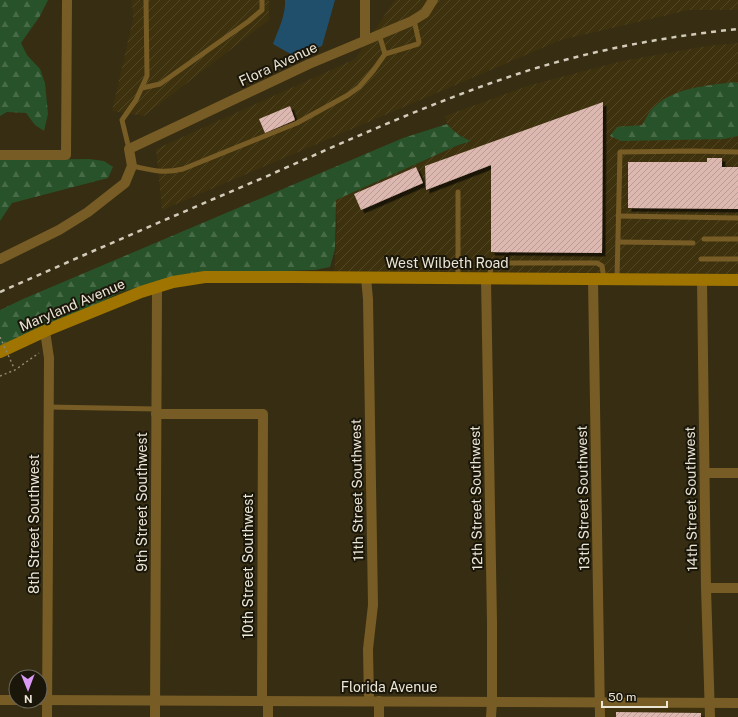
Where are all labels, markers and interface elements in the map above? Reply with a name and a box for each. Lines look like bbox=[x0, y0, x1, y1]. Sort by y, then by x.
street label: Flora Avenue bbox=[236, 39, 320, 89]
street label: West Wilbeth Road bbox=[385, 255, 509, 271]
street label: Maryland Avenue bbox=[17, 276, 127, 334]
street label: 11th Street Southwest bbox=[348, 419, 366, 561]
street label: 12th Street Southwest bbox=[467, 425, 485, 571]
street label: 13th Street Southwest bbox=[574, 425, 592, 571]
street label: 14th Street Southwest bbox=[682, 426, 700, 572]
street label: 9th Street Southwest bbox=[134, 432, 150, 572]
street label: 8th Street Southwest bbox=[26, 454, 42, 594]
street label: 10th Street Southwest bbox=[240, 493, 256, 639]
north arrow bbox=[8, 669, 48, 709]
street label: Florida Avenue bbox=[341, 679, 437, 695]
scale bar bbox=[602, 683, 667, 709]
text: 50 m bbox=[608, 690, 636, 704]
text: N bbox=[24, 693, 33, 705]

